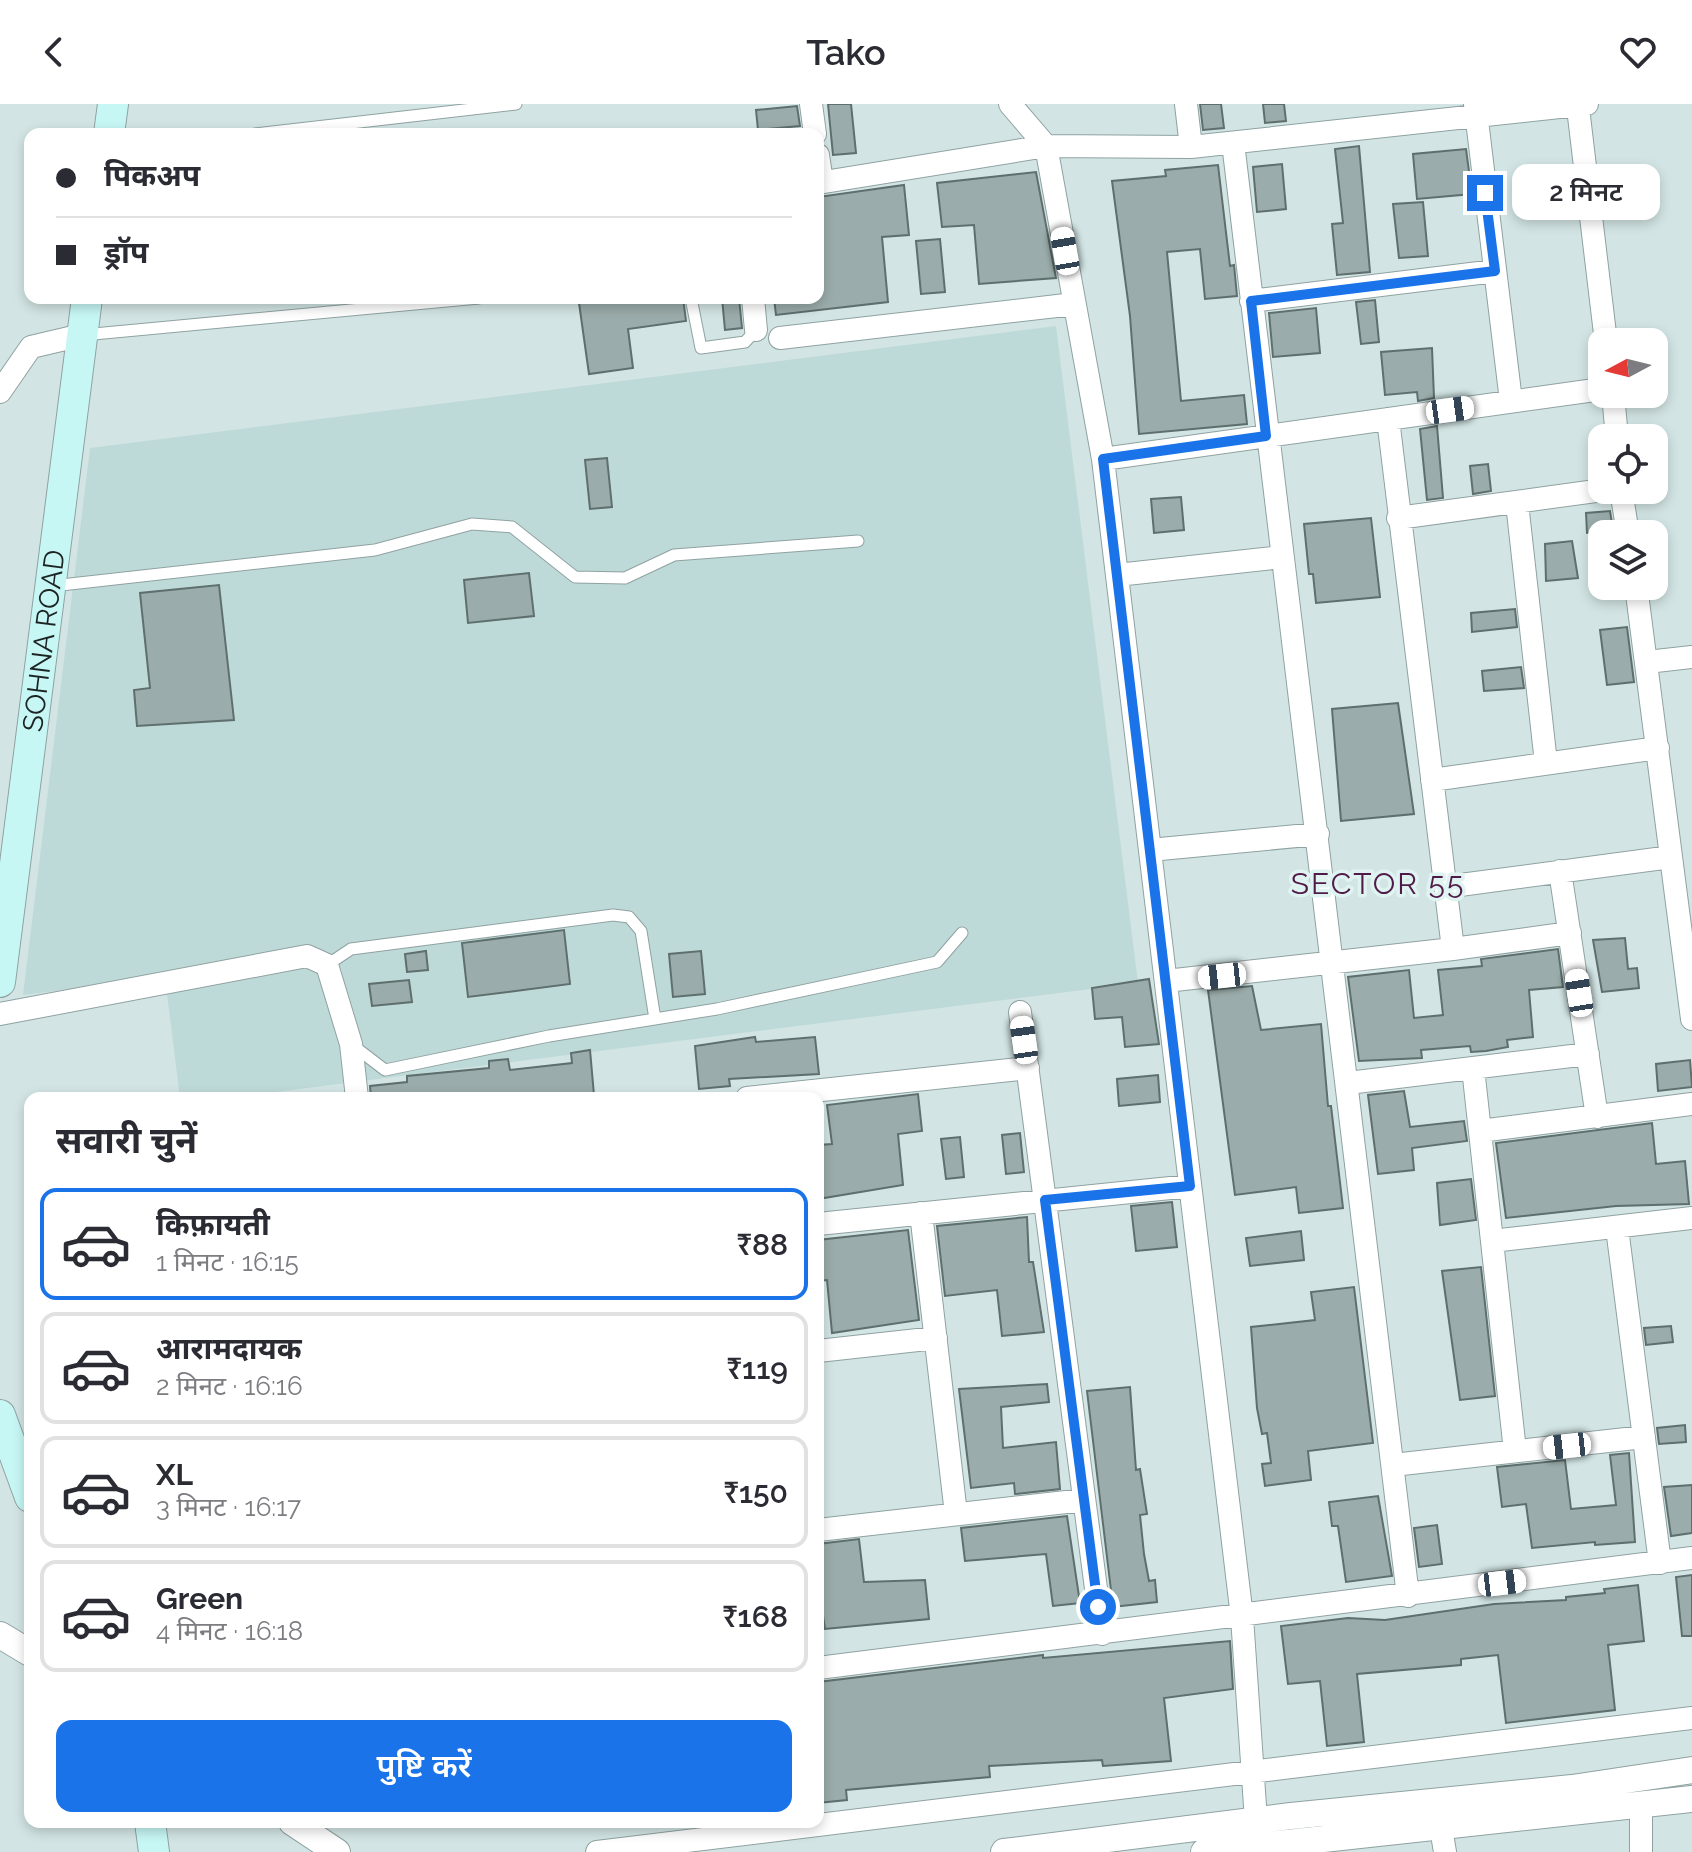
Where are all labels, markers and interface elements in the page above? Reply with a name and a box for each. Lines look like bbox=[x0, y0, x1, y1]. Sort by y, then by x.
icon: back bbox=[32, 30, 76, 74]
icon: heart bbox=[1616, 30, 1660, 74]
text: Tako bbox=[806, 31, 886, 73]
text: पिकअप bbox=[104, 158, 200, 193]
callout: 2 मिनट bbox=[1513, 165, 1661, 221]
route end bbox=[1467, 175, 1503, 211]
text: 2 मिनट bbox=[1549, 177, 1623, 207]
car bbox=[1049, 225, 1081, 277]
text: ड्रॉप bbox=[104, 235, 148, 270]
north arrow bbox=[1588, 328, 1668, 408]
map controls bbox=[1588, 328, 1668, 600]
car bbox=[1425, 395, 1475, 425]
button: locate bbox=[1588, 424, 1668, 504]
button: layers bbox=[1588, 520, 1668, 600]
street label: SOHNA ROAD bbox=[16, 548, 72, 734]
district label: SECTOR 55 bbox=[1291, 866, 1465, 901]
car bbox=[1197, 962, 1247, 990]
car bbox=[1563, 967, 1595, 1019]
car bbox=[1009, 1015, 1039, 1065]
text: सवारी चुनें bbox=[56, 1119, 197, 1161]
text: किफ़ायती bbox=[156, 1207, 270, 1242]
icon: car bbox=[60, 1208, 132, 1280]
text: ₹88 bbox=[736, 1227, 788, 1262]
text: 1 मिनट · 16:15 bbox=[156, 1247, 299, 1277]
text: आरामदायक bbox=[156, 1331, 302, 1366]
icon: car bbox=[60, 1332, 132, 1404]
text: ₹119 bbox=[727, 1351, 788, 1386]
text: 2 मिनट · 16:16 bbox=[156, 1371, 303, 1401]
car bbox=[1542, 1432, 1592, 1460]
icon: car bbox=[60, 1456, 132, 1528]
text: XL bbox=[156, 1457, 193, 1492]
text: ₹150 bbox=[723, 1475, 788, 1510]
text: 3 मिनट · 16:17 bbox=[156, 1492, 301, 1522]
car bbox=[1477, 1568, 1527, 1598]
icon: car bbox=[60, 1580, 132, 1652]
text: Green bbox=[156, 1581, 243, 1616]
route start bbox=[1080, 1589, 1116, 1625]
text: ₹168 bbox=[722, 1599, 788, 1634]
text: 4 मिनट · 16:18 bbox=[156, 1616, 303, 1646]
button: पुष्टि करें bbox=[56, 1720, 792, 1812]

